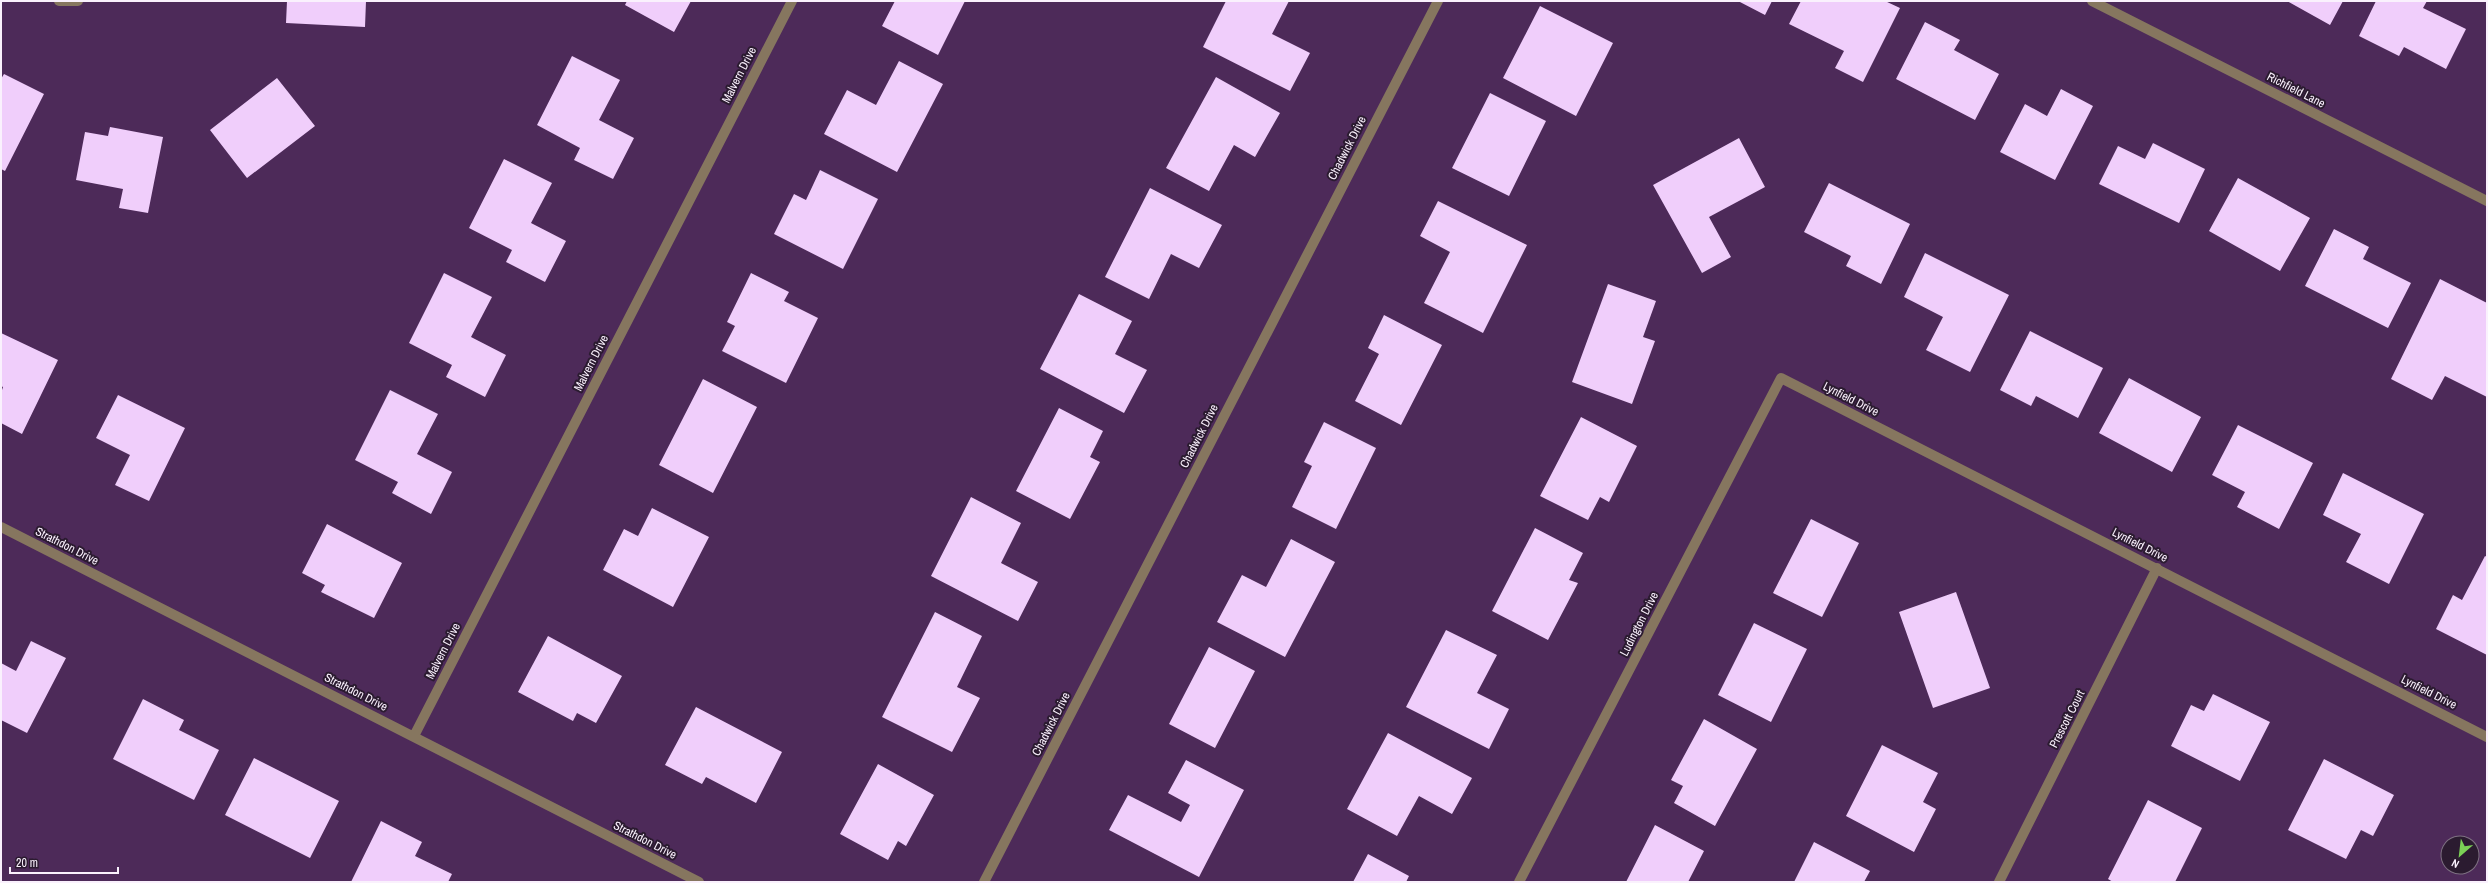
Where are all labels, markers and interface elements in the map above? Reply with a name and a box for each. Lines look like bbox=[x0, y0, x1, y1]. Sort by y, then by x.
street label: Malvern Drive bbox=[718, 44, 760, 106]
street label: Richfield Lane bbox=[2264, 68, 2328, 112]
street label: Chadwick Drive bbox=[1324, 113, 1370, 183]
street label: Malvern Drive bbox=[570, 332, 612, 394]
street label: Lynfield Drive bbox=[1820, 378, 1882, 420]
street label: Chadwick Drive bbox=[1176, 401, 1222, 471]
street label: Strathdon Drive bbox=[33, 523, 101, 569]
street label: Lynfield Drive bbox=[2109, 524, 2171, 566]
street label: Ludington Drive bbox=[1616, 589, 1662, 659]
street label: Malvern Drive bbox=[422, 620, 464, 682]
street label: Strathdon Drive bbox=[322, 669, 390, 715]
street label: Lynfield Drive bbox=[2398, 671, 2460, 713]
street label: Prescott Court bbox=[2046, 687, 2089, 751]
street label: Chadwick Drive bbox=[1028, 689, 1074, 759]
street label: Strathdon Drive bbox=[611, 817, 679, 863]
north arrow bbox=[2440, 835, 2480, 875]
scale bar bbox=[10, 849, 118, 875]
text: 20 m bbox=[16, 855, 38, 871]
text: N bbox=[2449, 856, 2461, 872]

